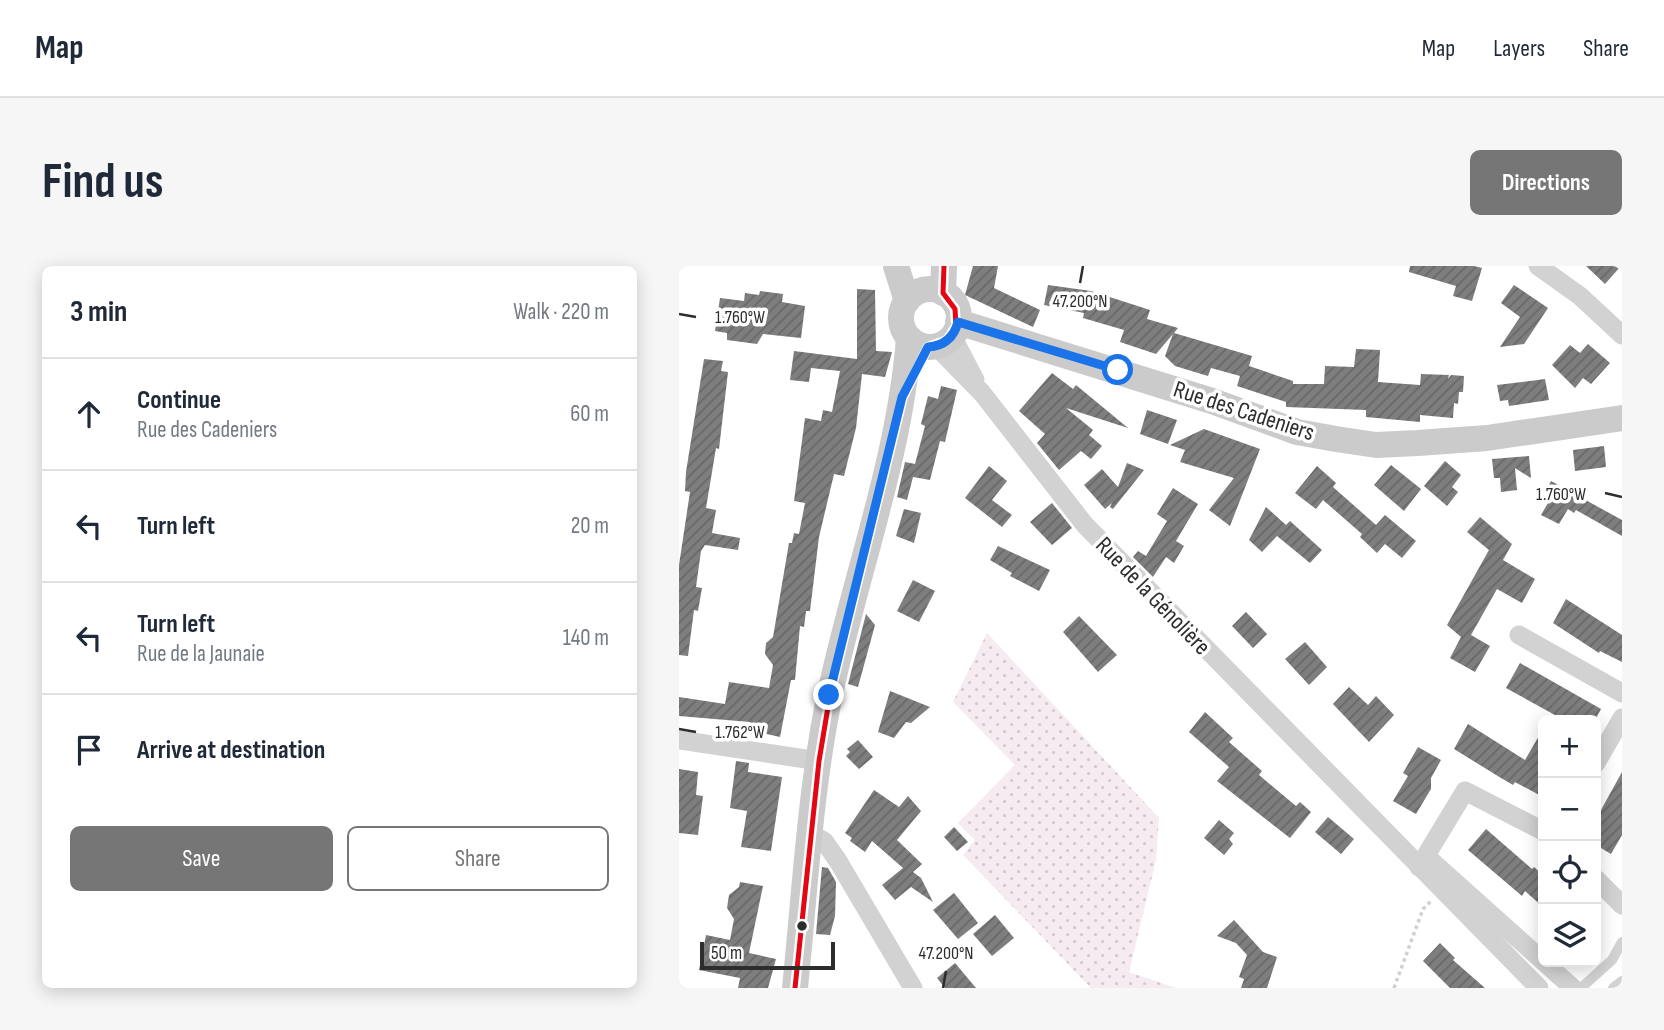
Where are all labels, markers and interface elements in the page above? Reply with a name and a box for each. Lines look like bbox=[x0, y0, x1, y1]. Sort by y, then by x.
text: Map bbox=[35, 28, 84, 68]
text: Map bbox=[1422, 34, 1455, 63]
text: Layers bbox=[1493, 34, 1545, 63]
text: Share bbox=[1583, 34, 1629, 63]
button: Directions bbox=[1470, 150, 1622, 215]
text: Find us bbox=[42, 153, 164, 212]
text: 47.200°N bbox=[1053, 291, 1108, 312]
text: 3 min bbox=[70, 294, 127, 330]
text: Walk · 220 m bbox=[513, 298, 609, 326]
text: 1.760°W bbox=[715, 307, 765, 328]
route start bbox=[1102, 354, 1133, 385]
street label: Rue des Cadeniers bbox=[1170, 375, 1318, 447]
text: Continue bbox=[137, 385, 221, 416]
icon: ahead bbox=[70, 395, 108, 433]
text: 60 m bbox=[570, 400, 609, 428]
text: Rue des Cadeniers bbox=[137, 416, 277, 444]
text: 1.760°W bbox=[1536, 484, 1586, 505]
icon: left bbox=[70, 507, 108, 545]
text: Turn left bbox=[137, 511, 215, 542]
text: 20 m bbox=[571, 512, 609, 540]
street label: Rue de la Génolière bbox=[1090, 531, 1216, 661]
text: Turn left bbox=[137, 609, 215, 640]
icon: left bbox=[70, 619, 108, 657]
text: 140 m bbox=[563, 624, 609, 652]
text: Rue de la Jaunaie bbox=[137, 640, 265, 668]
route end bbox=[813, 679, 844, 710]
map controls bbox=[1538, 715, 1601, 967]
button: + bbox=[1538, 715, 1601, 778]
text: 1.762°W bbox=[715, 722, 765, 743]
icon: arrive bbox=[70, 731, 108, 769]
text: Arrive at destination bbox=[137, 735, 325, 766]
button: − bbox=[1538, 778, 1601, 841]
button: Save bbox=[70, 826, 333, 891]
button: Share bbox=[347, 826, 609, 891]
button: locate bbox=[1538, 841, 1601, 904]
button: layers bbox=[1538, 904, 1601, 967]
unlabelled marker bbox=[795, 919, 809, 933]
scale bar bbox=[700, 939, 835, 971]
text: 50 m bbox=[711, 942, 742, 965]
text: 47.200°N bbox=[919, 943, 974, 964]

